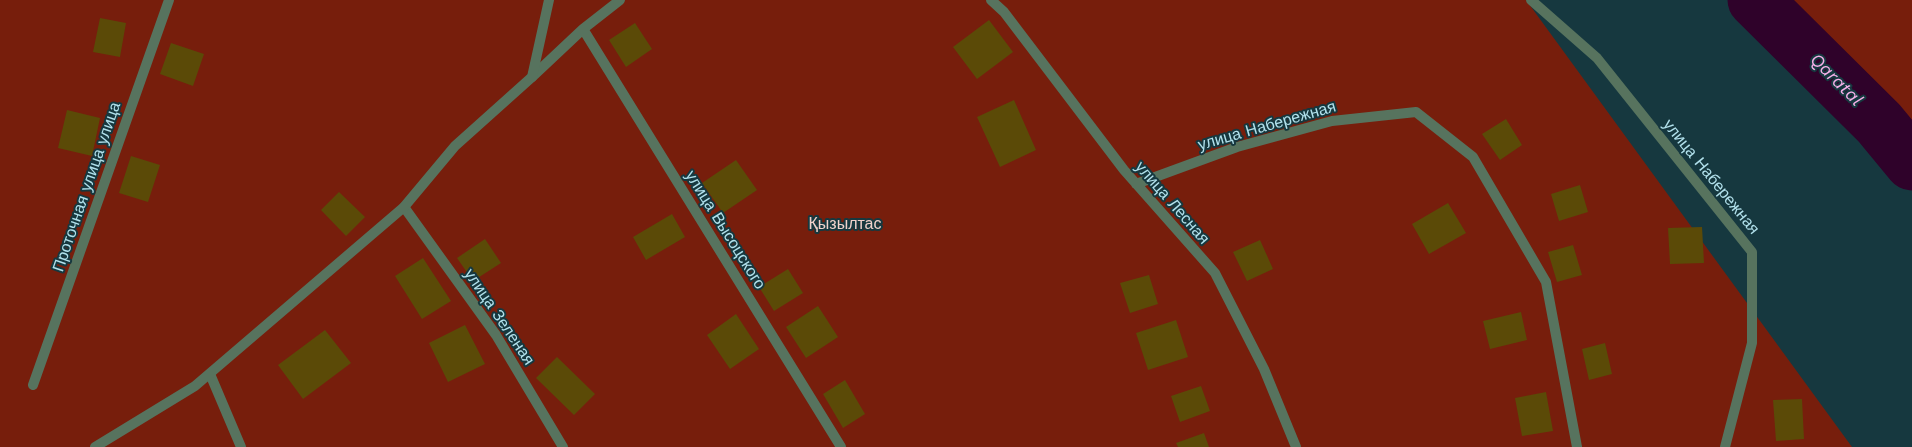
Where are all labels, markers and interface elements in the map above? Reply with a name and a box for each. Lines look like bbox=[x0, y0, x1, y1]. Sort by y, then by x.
water label: Qaratal bbox=[1805, 49, 1867, 111]
street label: улица Набережная bbox=[1196, 97, 1338, 155]
street label: Проточная улица улица bbox=[49, 100, 125, 274]
street label: улица Набережная bbox=[1659, 116, 1763, 238]
street label: улица Лесная bbox=[1131, 158, 1213, 248]
street label: улица Высоцского bbox=[681, 167, 769, 293]
park label: Қызылтас bbox=[808, 214, 882, 234]
street label: улица Зеленая bbox=[460, 265, 538, 369]

